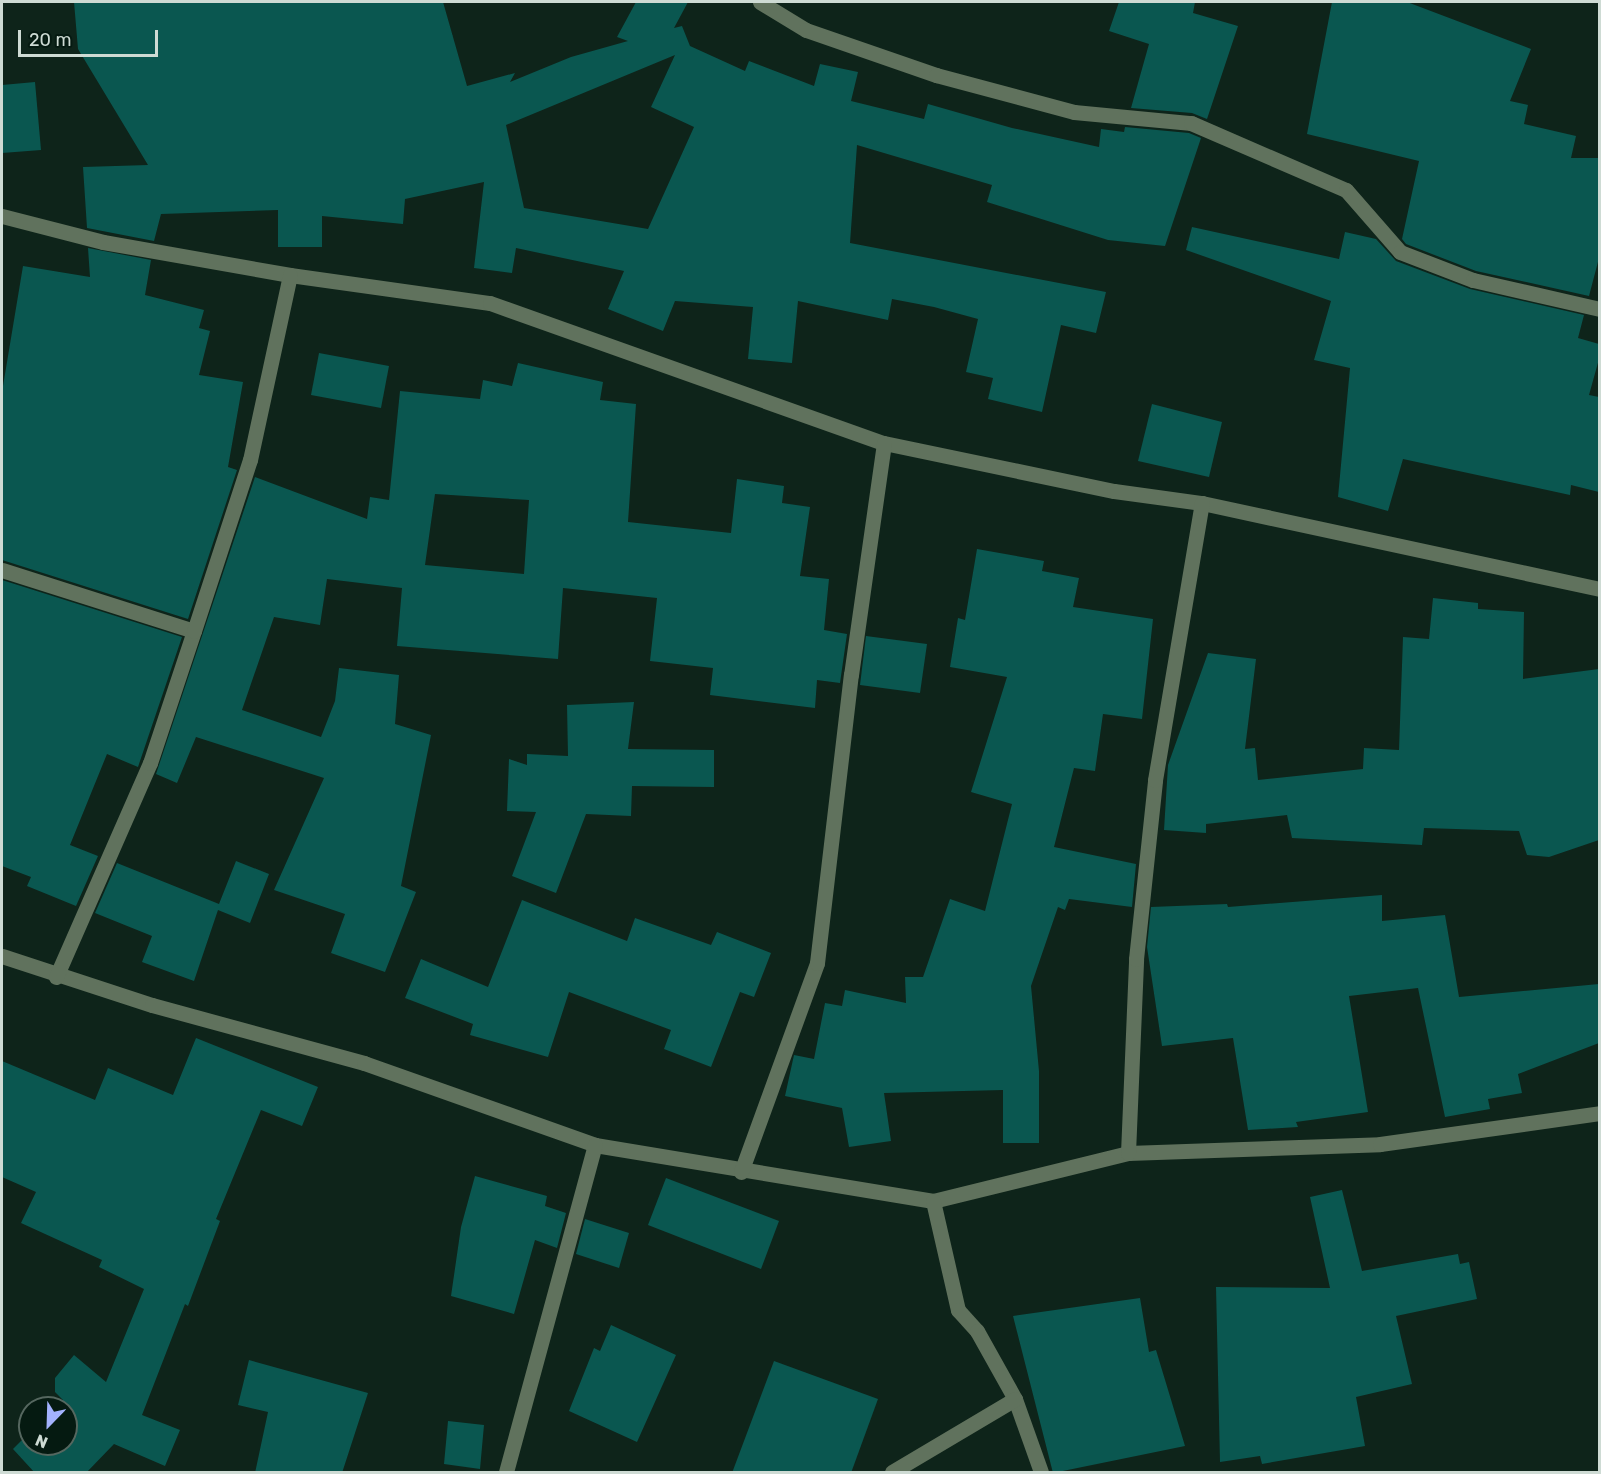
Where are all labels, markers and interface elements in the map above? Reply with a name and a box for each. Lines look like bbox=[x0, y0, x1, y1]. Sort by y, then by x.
scale bar bbox=[21, 18, 160, 56]
text: 20 m bbox=[29, 29, 71, 51]
north arrow bbox=[18, 1396, 78, 1456]
text: N bbox=[33, 1430, 51, 1452]

